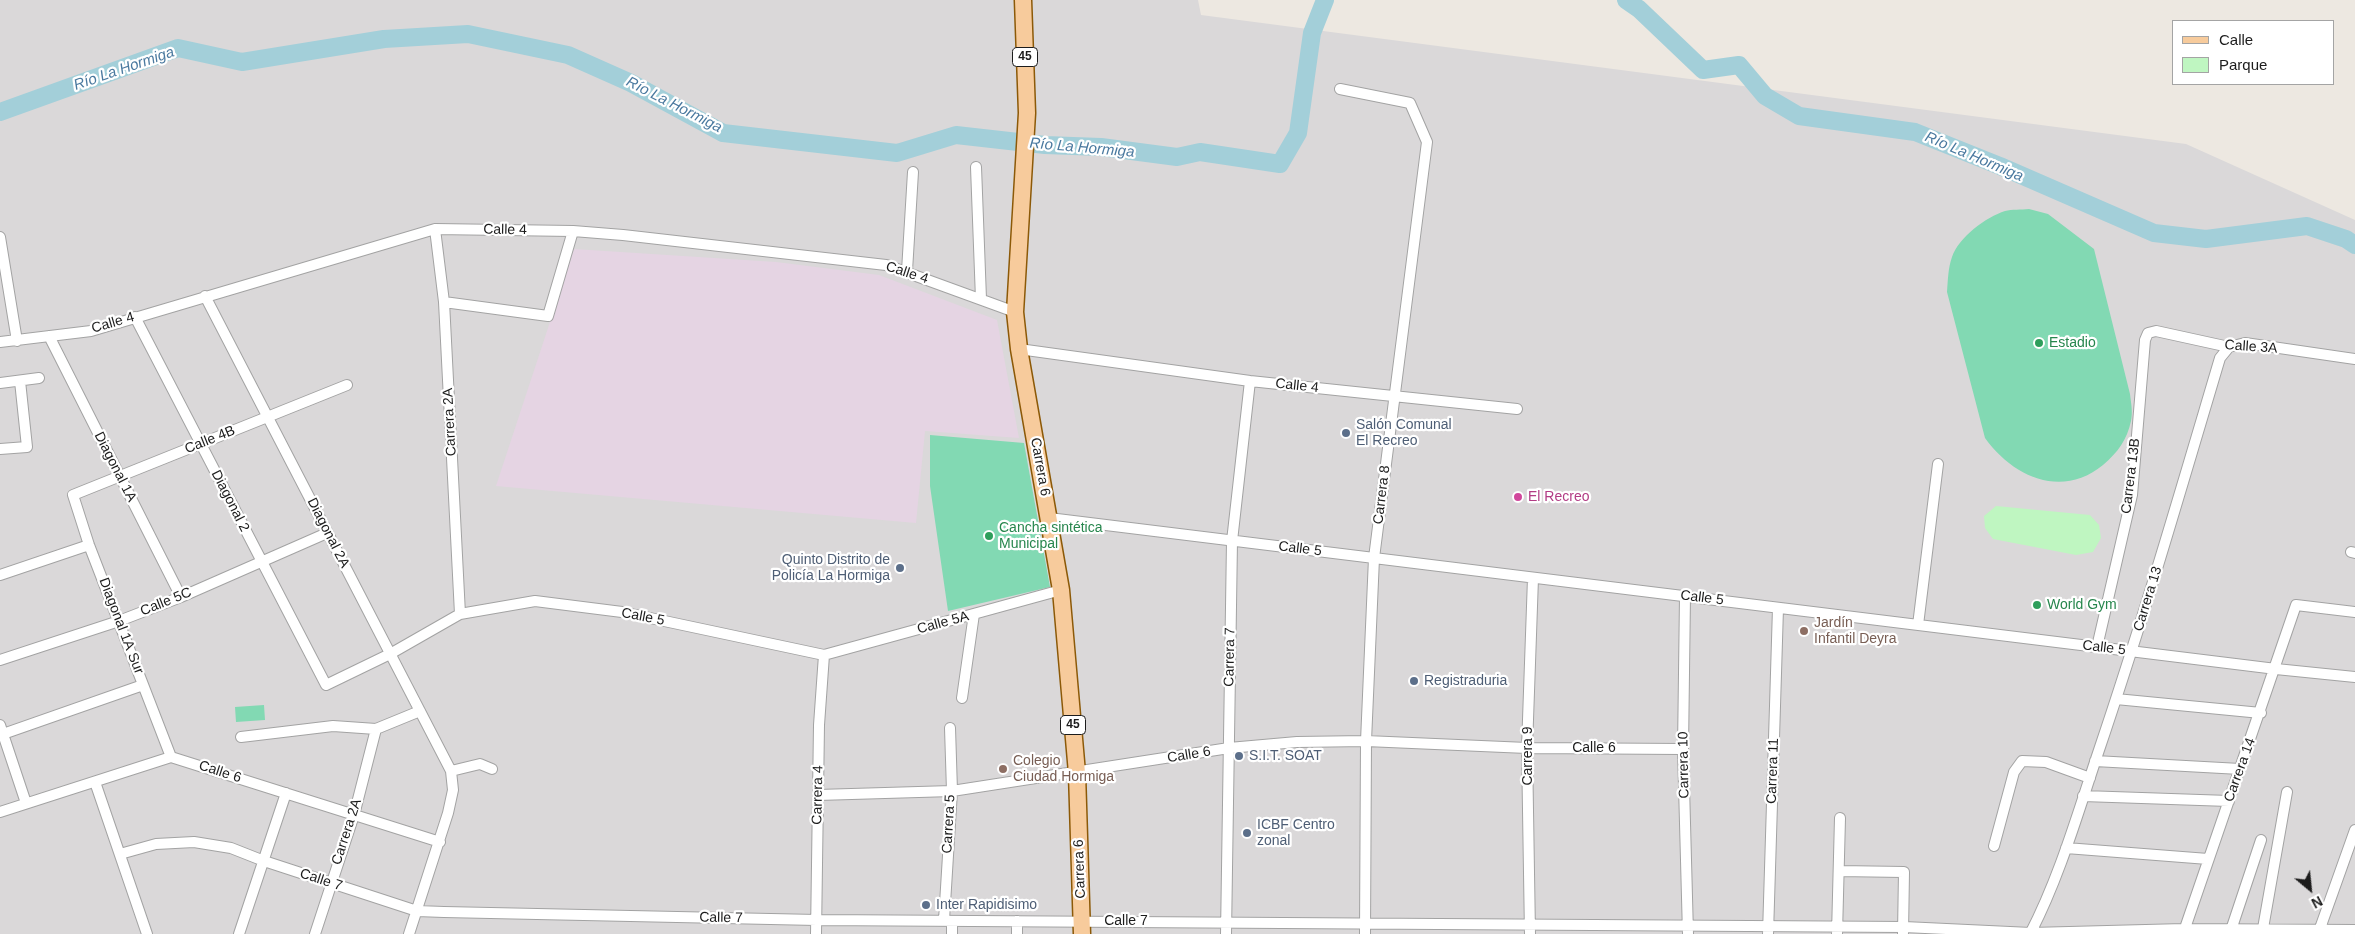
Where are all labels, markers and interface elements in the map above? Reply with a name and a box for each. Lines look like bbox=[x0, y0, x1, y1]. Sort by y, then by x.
legend bbox=[2172, 20, 2335, 85]
text: Calle bbox=[2219, 31, 2253, 48]
water label: Río La Hormiga bbox=[71, 43, 177, 95]
road number: 45 bbox=[1012, 48, 1038, 66]
text: Parque bbox=[2219, 56, 2267, 73]
water label: Río La Hormiga bbox=[623, 73, 725, 137]
water label: Río La Hormiga bbox=[1922, 128, 2026, 186]
water label: Río La Hormiga bbox=[1029, 134, 1135, 162]
street label: Calle 4 bbox=[483, 221, 527, 239]
street label: Calle 4 bbox=[884, 258, 930, 288]
street label: Calle 4 bbox=[90, 309, 136, 337]
place label: Estadio bbox=[2049, 335, 2096, 351]
marker: Estadio bbox=[2033, 337, 2045, 349]
street label: Calle 3A bbox=[2224, 337, 2278, 357]
street label: Calle 4 bbox=[1274, 375, 1320, 397]
street label: Carrera 2A bbox=[440, 387, 460, 457]
place label: Salón Comunal El Recreo bbox=[1356, 417, 1452, 450]
street label: Calle 4B bbox=[182, 422, 238, 458]
marker: Salón Comunal El Recreo bbox=[1340, 427, 1352, 439]
street label: Diagonal 1A bbox=[90, 429, 140, 505]
street label: Carrera 6 bbox=[1027, 436, 1053, 498]
street label: Carrera 13B bbox=[2118, 437, 2144, 515]
street label: Carrera 8 bbox=[1370, 465, 1394, 525]
street label: Diagonal 2 bbox=[207, 467, 253, 535]
place label: El Recreo bbox=[1528, 489, 1589, 505]
marker: El Recreo bbox=[1512, 491, 1524, 503]
street label: Diagonal 2A bbox=[303, 495, 353, 571]
place label: Cancha sintética Municipal bbox=[999, 520, 1103, 552]
marker: Cancha sintética Municipal bbox=[983, 530, 995, 542]
street label: Calle 5 bbox=[1277, 538, 1323, 560]
place label: Quinto Distrito de Policía La Hormiga bbox=[772, 552, 890, 584]
marker: Quinto Distrito de Policía La Hormiga bbox=[894, 562, 906, 574]
street label: Carrera 13 bbox=[2130, 565, 2166, 633]
street label: Diagonal 1A Sur bbox=[95, 575, 147, 677]
street label: Calle 5C bbox=[138, 584, 194, 620]
street label: Calle 5 bbox=[1679, 587, 1725, 609]
place label: World Gym bbox=[2047, 597, 2117, 613]
marker: World Gym bbox=[2031, 599, 2043, 611]
street label: Calle 5 bbox=[620, 605, 666, 629]
street label: Calle 5A bbox=[915, 608, 971, 638]
place label: Jardín Infantil Deyra bbox=[1814, 615, 1896, 648]
marker: Jardín Infantil Deyra bbox=[1798, 625, 1810, 637]
street label: Carrera 7 bbox=[1221, 627, 1239, 687]
street label: Calle 5 bbox=[2081, 637, 2127, 659]
place label: Registraduria bbox=[1424, 673, 1507, 689]
marker: Registraduria bbox=[1408, 675, 1420, 687]
road number: 45 bbox=[1060, 716, 1086, 734]
street label: Carrera 9 bbox=[1520, 726, 1536, 786]
street label: Carrera 10 bbox=[1675, 731, 1693, 799]
street label: Carrera 14 bbox=[2221, 736, 2259, 804]
street label: Carrera 11 bbox=[1763, 738, 1783, 804]
street label: Calle 6 bbox=[1572, 740, 1616, 756]
street label: Calle 6 bbox=[1166, 743, 1212, 767]
place label: S.I.T. SOAT bbox=[1249, 748, 1322, 764]
marker: S.I.T. SOAT bbox=[1233, 750, 1245, 762]
place label: Colegio Ciudad Hormiga bbox=[1013, 753, 1114, 786]
street label: Calle 6 bbox=[197, 757, 243, 787]
marker: Colegio Ciudad Hormiga bbox=[997, 763, 1009, 775]
street label: Carrera 4 bbox=[809, 765, 827, 825]
street label: Carrera 5 bbox=[939, 794, 959, 854]
street label: Carrera 2A bbox=[328, 797, 366, 867]
place label: ICBF Centro zonal bbox=[1257, 817, 1335, 850]
marker: ICBF Centro zonal bbox=[1241, 827, 1253, 839]
street label: Carrera 6 bbox=[1071, 839, 1089, 899]
north arrow bbox=[2285, 864, 2335, 914]
street label: Calle 7 bbox=[298, 865, 344, 895]
text: N bbox=[2309, 893, 2325, 912]
place label: Inter Rapidisimo bbox=[936, 897, 1037, 913]
marker: Inter Rapidisimo bbox=[920, 899, 932, 911]
street label: Calle 7 bbox=[699, 909, 743, 927]
street label: Calle 7 bbox=[1104, 913, 1148, 929]

